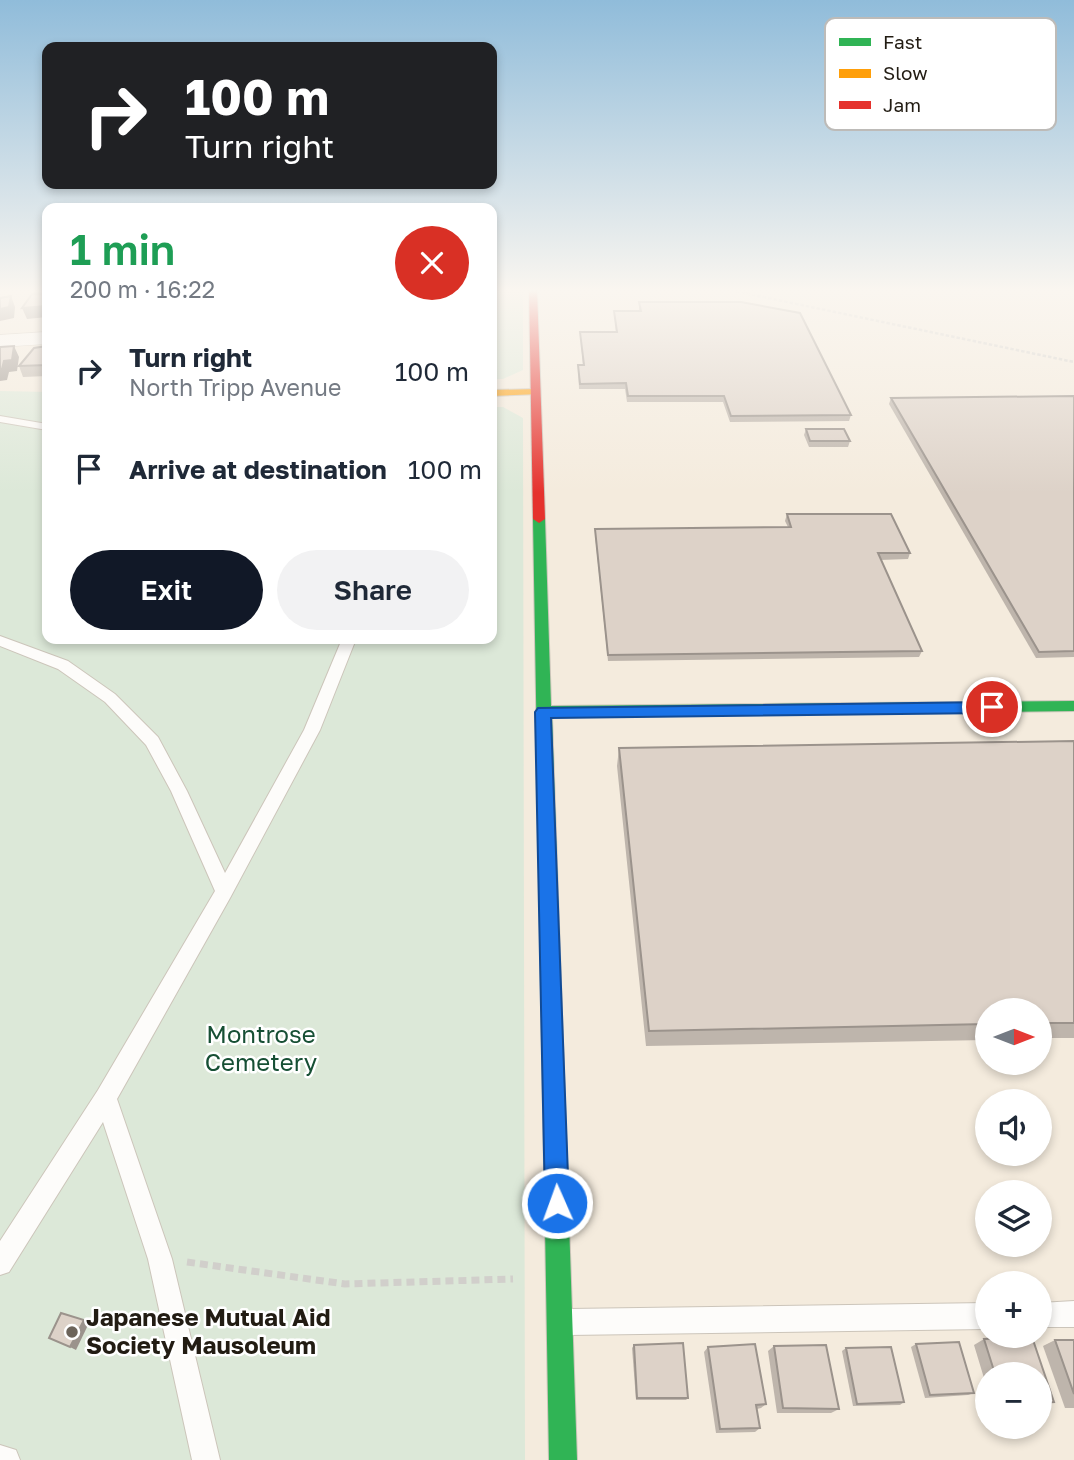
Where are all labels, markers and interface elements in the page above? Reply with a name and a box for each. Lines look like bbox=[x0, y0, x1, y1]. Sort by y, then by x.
legend bbox=[825, 18, 1056, 130]
text: Fast bbox=[883, 30, 922, 53]
text: Slow bbox=[883, 61, 928, 84]
text: 100 m bbox=[185, 67, 329, 126]
icon: right bbox=[70, 70, 161, 161]
text: Jam bbox=[883, 93, 921, 116]
text: Turn right bbox=[185, 127, 334, 165]
text: 1 min bbox=[70, 224, 175, 274]
button: close bbox=[395, 226, 469, 300]
text: 200 m · 16:22 bbox=[70, 275, 215, 303]
text: Turn right bbox=[129, 342, 252, 373]
icon: right bbox=[70, 352, 108, 390]
text: 100 m bbox=[395, 356, 469, 387]
text: North Tripp Avenue bbox=[129, 373, 341, 401]
icon: arrive bbox=[70, 450, 108, 488]
text: Arrive at destination bbox=[129, 454, 387, 485]
text: 100 m bbox=[408, 454, 482, 485]
button: Exit bbox=[70, 550, 263, 630]
button: Share bbox=[277, 550, 469, 630]
pin bbox=[962, 677, 1022, 737]
icon: arrive bbox=[973, 688, 1011, 726]
north arrow bbox=[975, 998, 1052, 1074]
map controls bbox=[975, 998, 1052, 1439]
park label: Montrose Cemetery bbox=[205, 1019, 317, 1076]
button: sound bbox=[975, 1089, 1052, 1166]
position arrow bbox=[520, 1166, 594, 1240]
button: layers bbox=[975, 1180, 1052, 1257]
button: + bbox=[975, 1271, 1052, 1348]
place label: Japanese Mutual Aid Society Mausoleum bbox=[86, 1302, 330, 1359]
marker: Japanese Mutual Aid Society Mausoleum bbox=[64, 1324, 80, 1340]
button: − bbox=[975, 1362, 1052, 1439]

